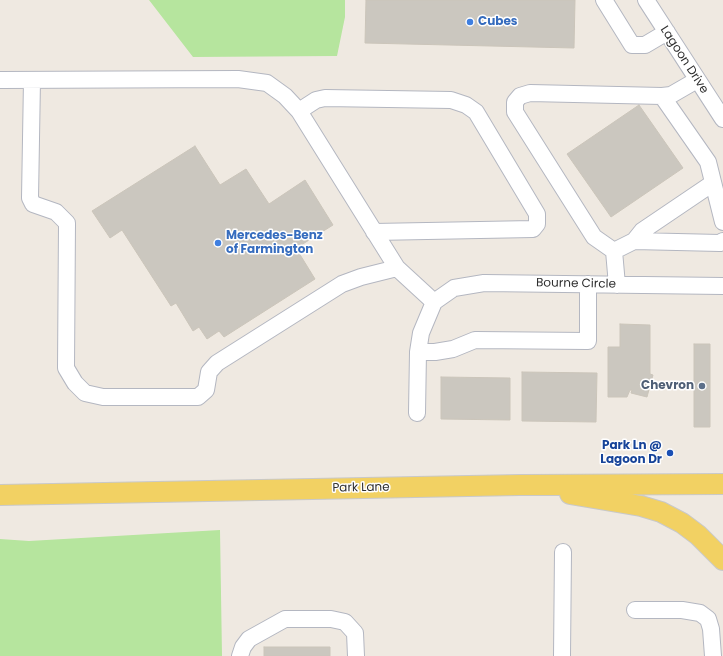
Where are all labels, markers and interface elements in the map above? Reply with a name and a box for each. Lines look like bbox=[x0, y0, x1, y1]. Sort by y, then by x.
place label: Cubes bbox=[478, 15, 517, 29]
marker: Cubes bbox=[465, 17, 475, 27]
street label: Lagoon Drive bbox=[657, 23, 711, 97]
place label: Mercedes-Benz of Farmington bbox=[226, 229, 323, 257]
marker: Mercedes-Benz of Farmington bbox=[213, 238, 223, 248]
street label: Bourne Circle bbox=[536, 276, 616, 292]
place label: Chevron bbox=[641, 379, 694, 393]
marker: Chevron bbox=[697, 381, 707, 391]
place label: Park Ln @ Lagoon Dr bbox=[600, 439, 662, 467]
marker: Park Ln @ Lagoon Dr bbox=[665, 448, 675, 458]
street label: Park Lane bbox=[332, 480, 390, 496]

